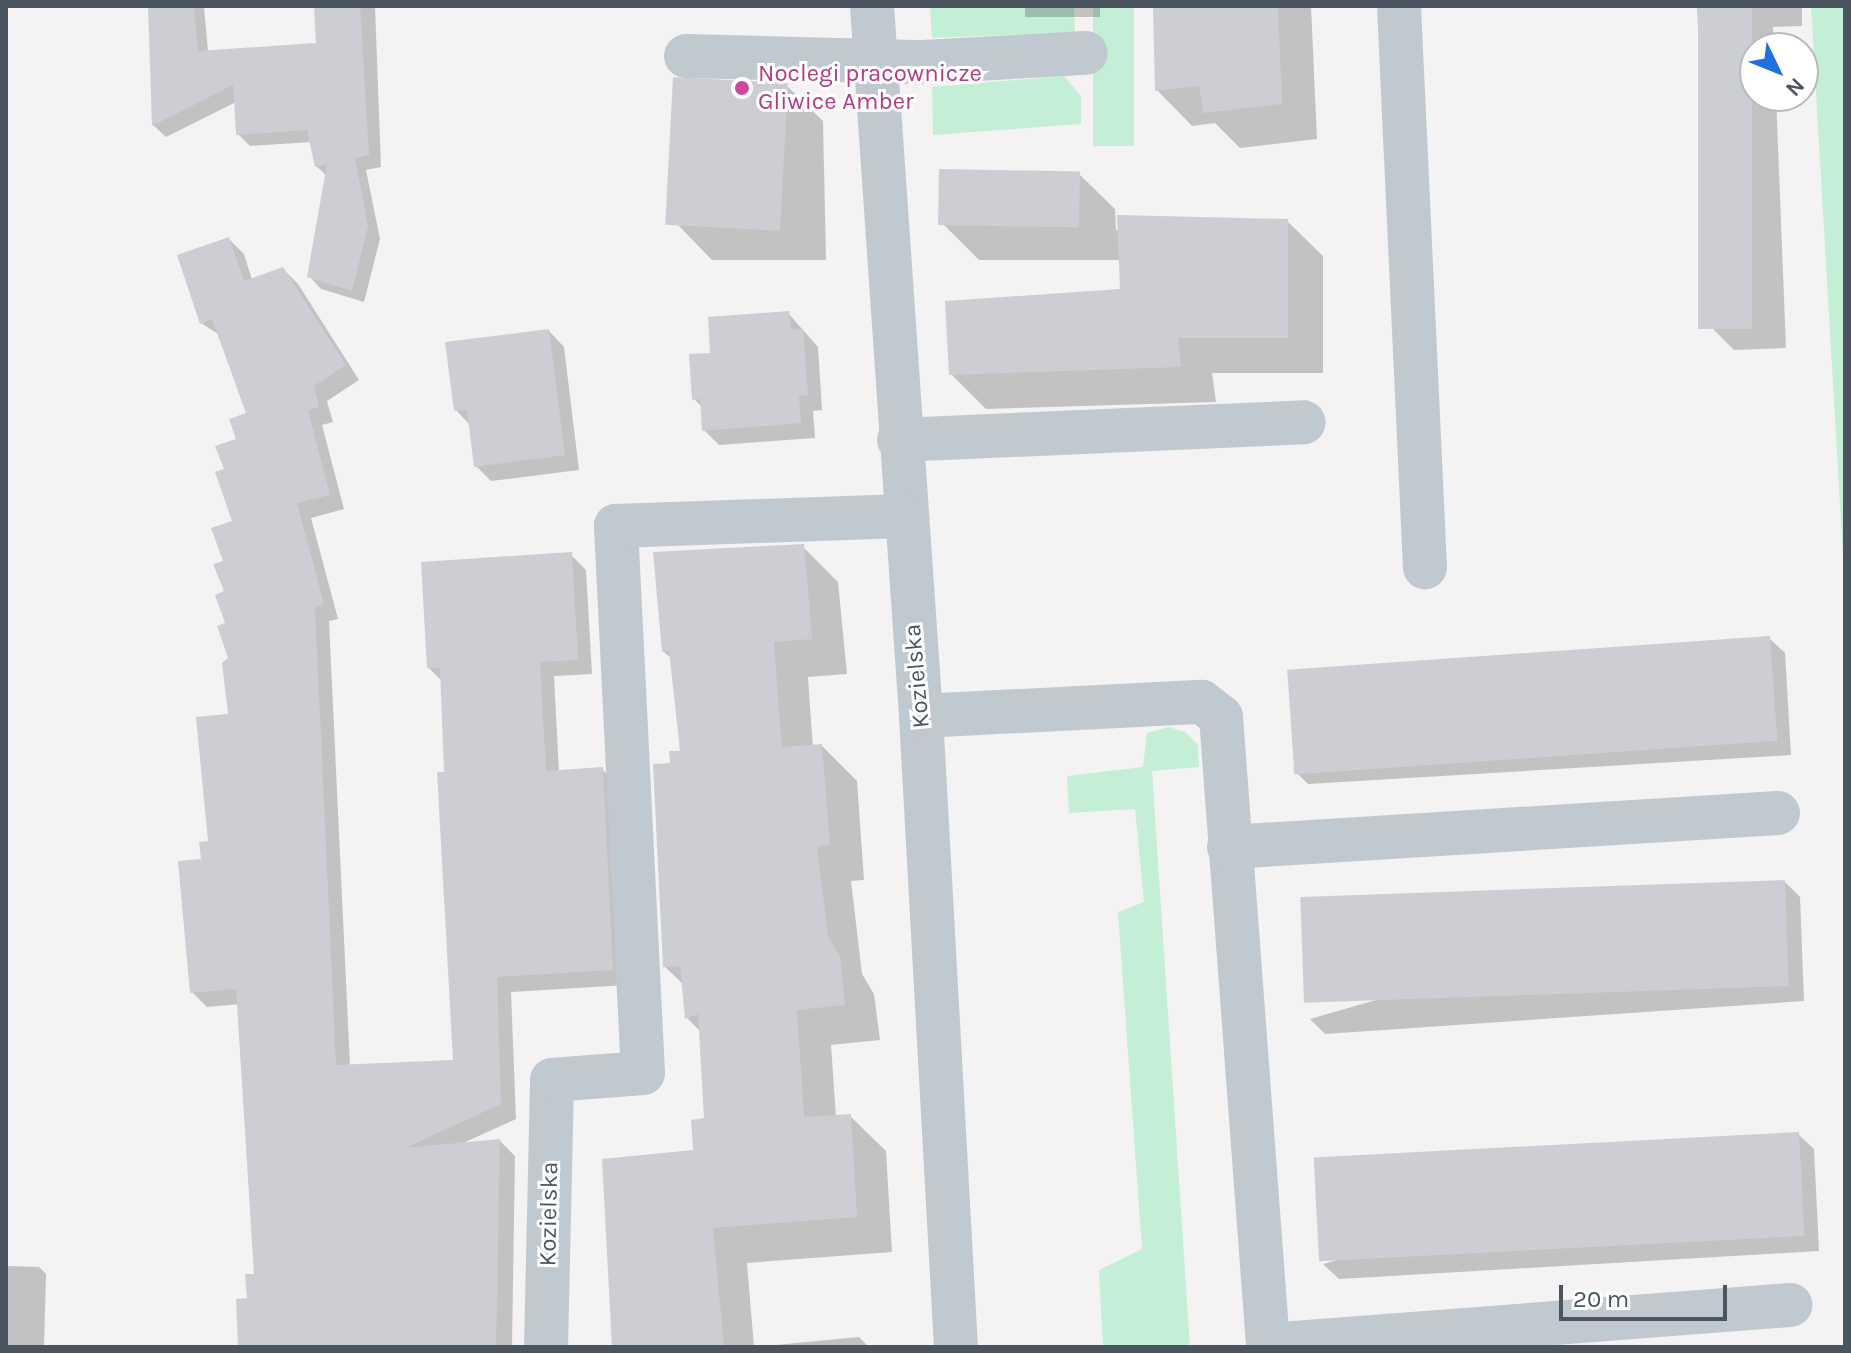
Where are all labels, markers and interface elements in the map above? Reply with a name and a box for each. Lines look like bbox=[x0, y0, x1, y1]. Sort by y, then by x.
north arrow bbox=[1739, 32, 1819, 112]
place label: Noclegi pracownicze Gliwice Amber bbox=[758, 60, 982, 116]
text: N bbox=[1780, 72, 1810, 102]
marker: Noclegi pracownicze Gliwice Amber bbox=[733, 79, 751, 97]
street label: Kozielska bbox=[898, 623, 936, 729]
street label: Kozielska bbox=[534, 1161, 564, 1267]
scale bar bbox=[1563, 1269, 1731, 1319]
text: 20 m bbox=[1573, 1285, 1629, 1313]

